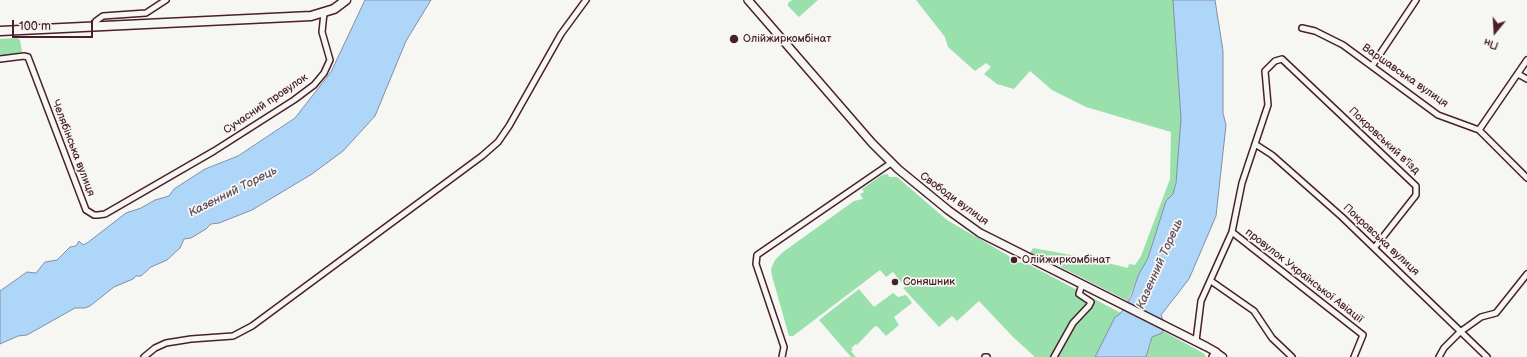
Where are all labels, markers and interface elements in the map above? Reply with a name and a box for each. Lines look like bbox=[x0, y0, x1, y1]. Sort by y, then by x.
scale bar bbox=[14, 12, 95, 38]
north arrow bbox=[1475, 12, 1515, 52]
text: 100 m bbox=[19, 19, 51, 34]
place label: Олійжиркомбiнат bbox=[743, 32, 831, 46]
marker: Олійжиркомбiнат bbox=[728, 33, 740, 45]
text: Пн bbox=[1482, 35, 1500, 52]
street label: Варшавська вулиця bbox=[1359, 41, 1451, 111]
street label: Сучасний провулок bbox=[221, 71, 311, 137]
street label: Челябінська вулиця bbox=[48, 98, 98, 198]
street label: Покровський в'їзд bbox=[1346, 105, 1422, 177]
water label: Казенний Торець bbox=[186, 163, 280, 221]
street label: Свободи вулиця bbox=[917, 170, 991, 228]
street label: Покровська вулиця bbox=[1340, 201, 1422, 279]
water label: Казенний Торець bbox=[1134, 217, 1186, 311]
street label: провулок Української Авіації bbox=[1243, 226, 1365, 326]
place label: Олійжиркомбінат bbox=[1022, 253, 1110, 267]
marker: Олійжиркомбінат bbox=[1009, 255, 1019, 265]
place label: Соняшник bbox=[903, 275, 955, 289]
marker: Соняшник bbox=[890, 277, 900, 287]

